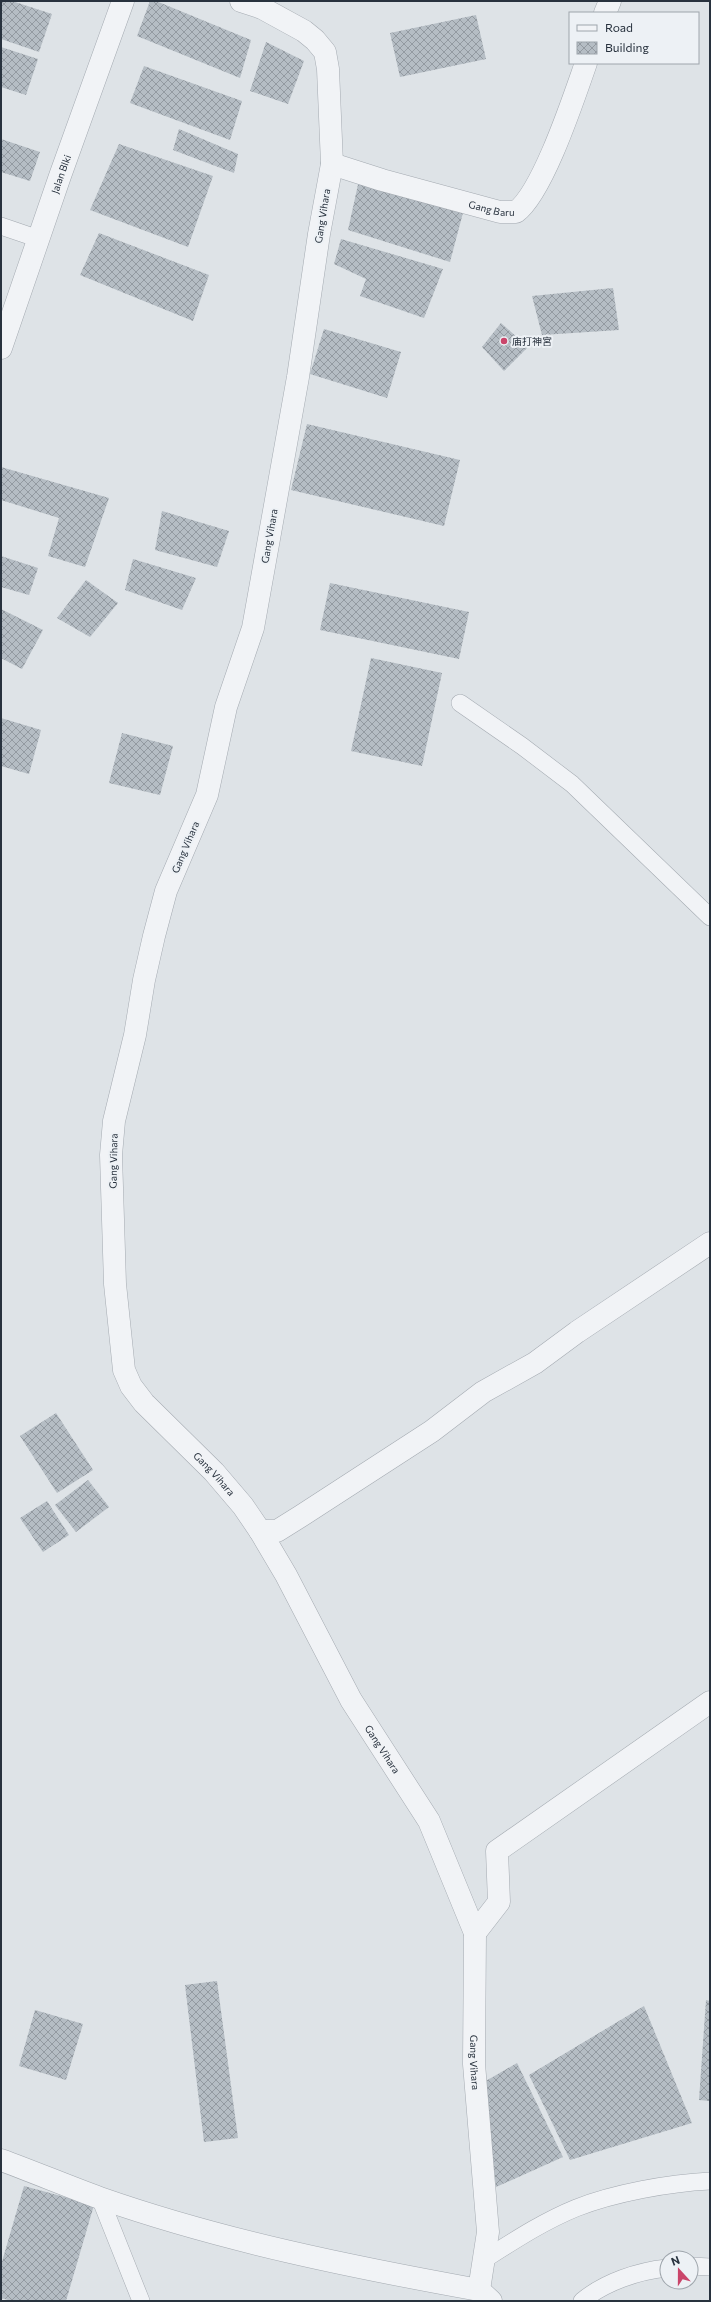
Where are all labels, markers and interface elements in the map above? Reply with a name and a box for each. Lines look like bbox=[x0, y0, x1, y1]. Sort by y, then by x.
legend bbox=[569, 12, 699, 64]
text: Road bbox=[605, 20, 633, 34]
text: Building bbox=[605, 40, 649, 54]
street label: Jalan Blki bbox=[48, 153, 73, 195]
street label: Gang Vihara bbox=[312, 188, 332, 244]
street label: Gang Baru bbox=[467, 198, 515, 218]
place label: 庙打神宮 bbox=[512, 335, 552, 347]
marker: 庙打神宮 bbox=[499, 336, 509, 346]
street label: Gang Vihara bbox=[258, 508, 280, 564]
street label: Gang Vihara bbox=[169, 819, 201, 875]
street label: Gang Vihara bbox=[107, 1133, 119, 1189]
street label: Gang Vihara bbox=[191, 1449, 237, 1498]
street label: Gang Vihara bbox=[363, 1723, 403, 1776]
street label: Gang Vihara bbox=[468, 2035, 482, 2090]
north arrow bbox=[659, 2250, 699, 2290]
text: N bbox=[669, 2253, 681, 2268]

